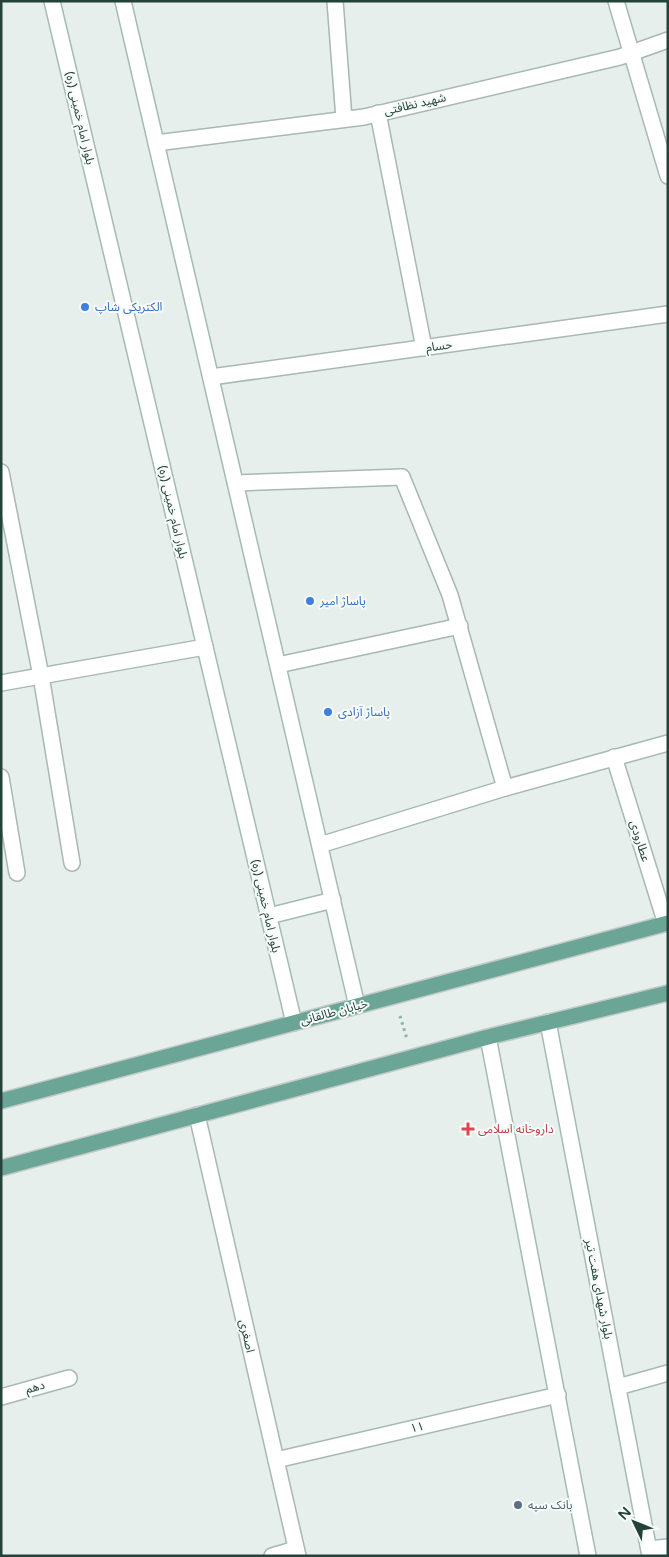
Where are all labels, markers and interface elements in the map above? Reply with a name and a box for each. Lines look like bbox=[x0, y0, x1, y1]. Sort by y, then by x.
street label: بلوار امام خمینی (ره) bbox=[61, 70, 98, 166]
street label: شهید نظافتی bbox=[383, 90, 447, 118]
place label: الکتریکی شاپ bbox=[95, 300, 163, 315]
marker: الکتریکی شاپ bbox=[79, 301, 91, 313]
street label: حسام bbox=[425, 337, 453, 357]
street label: بلوار امام خمینی (ره) bbox=[154, 464, 191, 560]
place label: پاساژ امیر bbox=[319, 594, 366, 609]
marker: پاساژ امیر bbox=[304, 595, 316, 607]
place label: پاساژ آزادی bbox=[338, 705, 390, 720]
marker: پاساژ آزادی bbox=[322, 706, 334, 718]
street label: عطارودی bbox=[627, 819, 653, 863]
street label: بلوار امام خمینی (ره) bbox=[247, 858, 284, 954]
street label: خیابان طالقانی bbox=[299, 996, 369, 1028]
place label: داروخانه اسلامی bbox=[478, 1122, 554, 1136]
marker: داروخانه اسلامی bbox=[462, 1123, 474, 1135]
street label: بلوار شهدای هفت تیر bbox=[582, 1237, 616, 1340]
street label: اصغری bbox=[236, 1318, 258, 1354]
street label: دهم bbox=[24, 1378, 47, 1398]
street label: ۱۱ bbox=[409, 1419, 425, 1435]
north arrow bbox=[609, 1497, 659, 1547]
place label: بانک سپه bbox=[528, 1498, 572, 1513]
marker: بانک سپه bbox=[512, 1499, 524, 1511]
text: N bbox=[615, 1504, 635, 1523]

